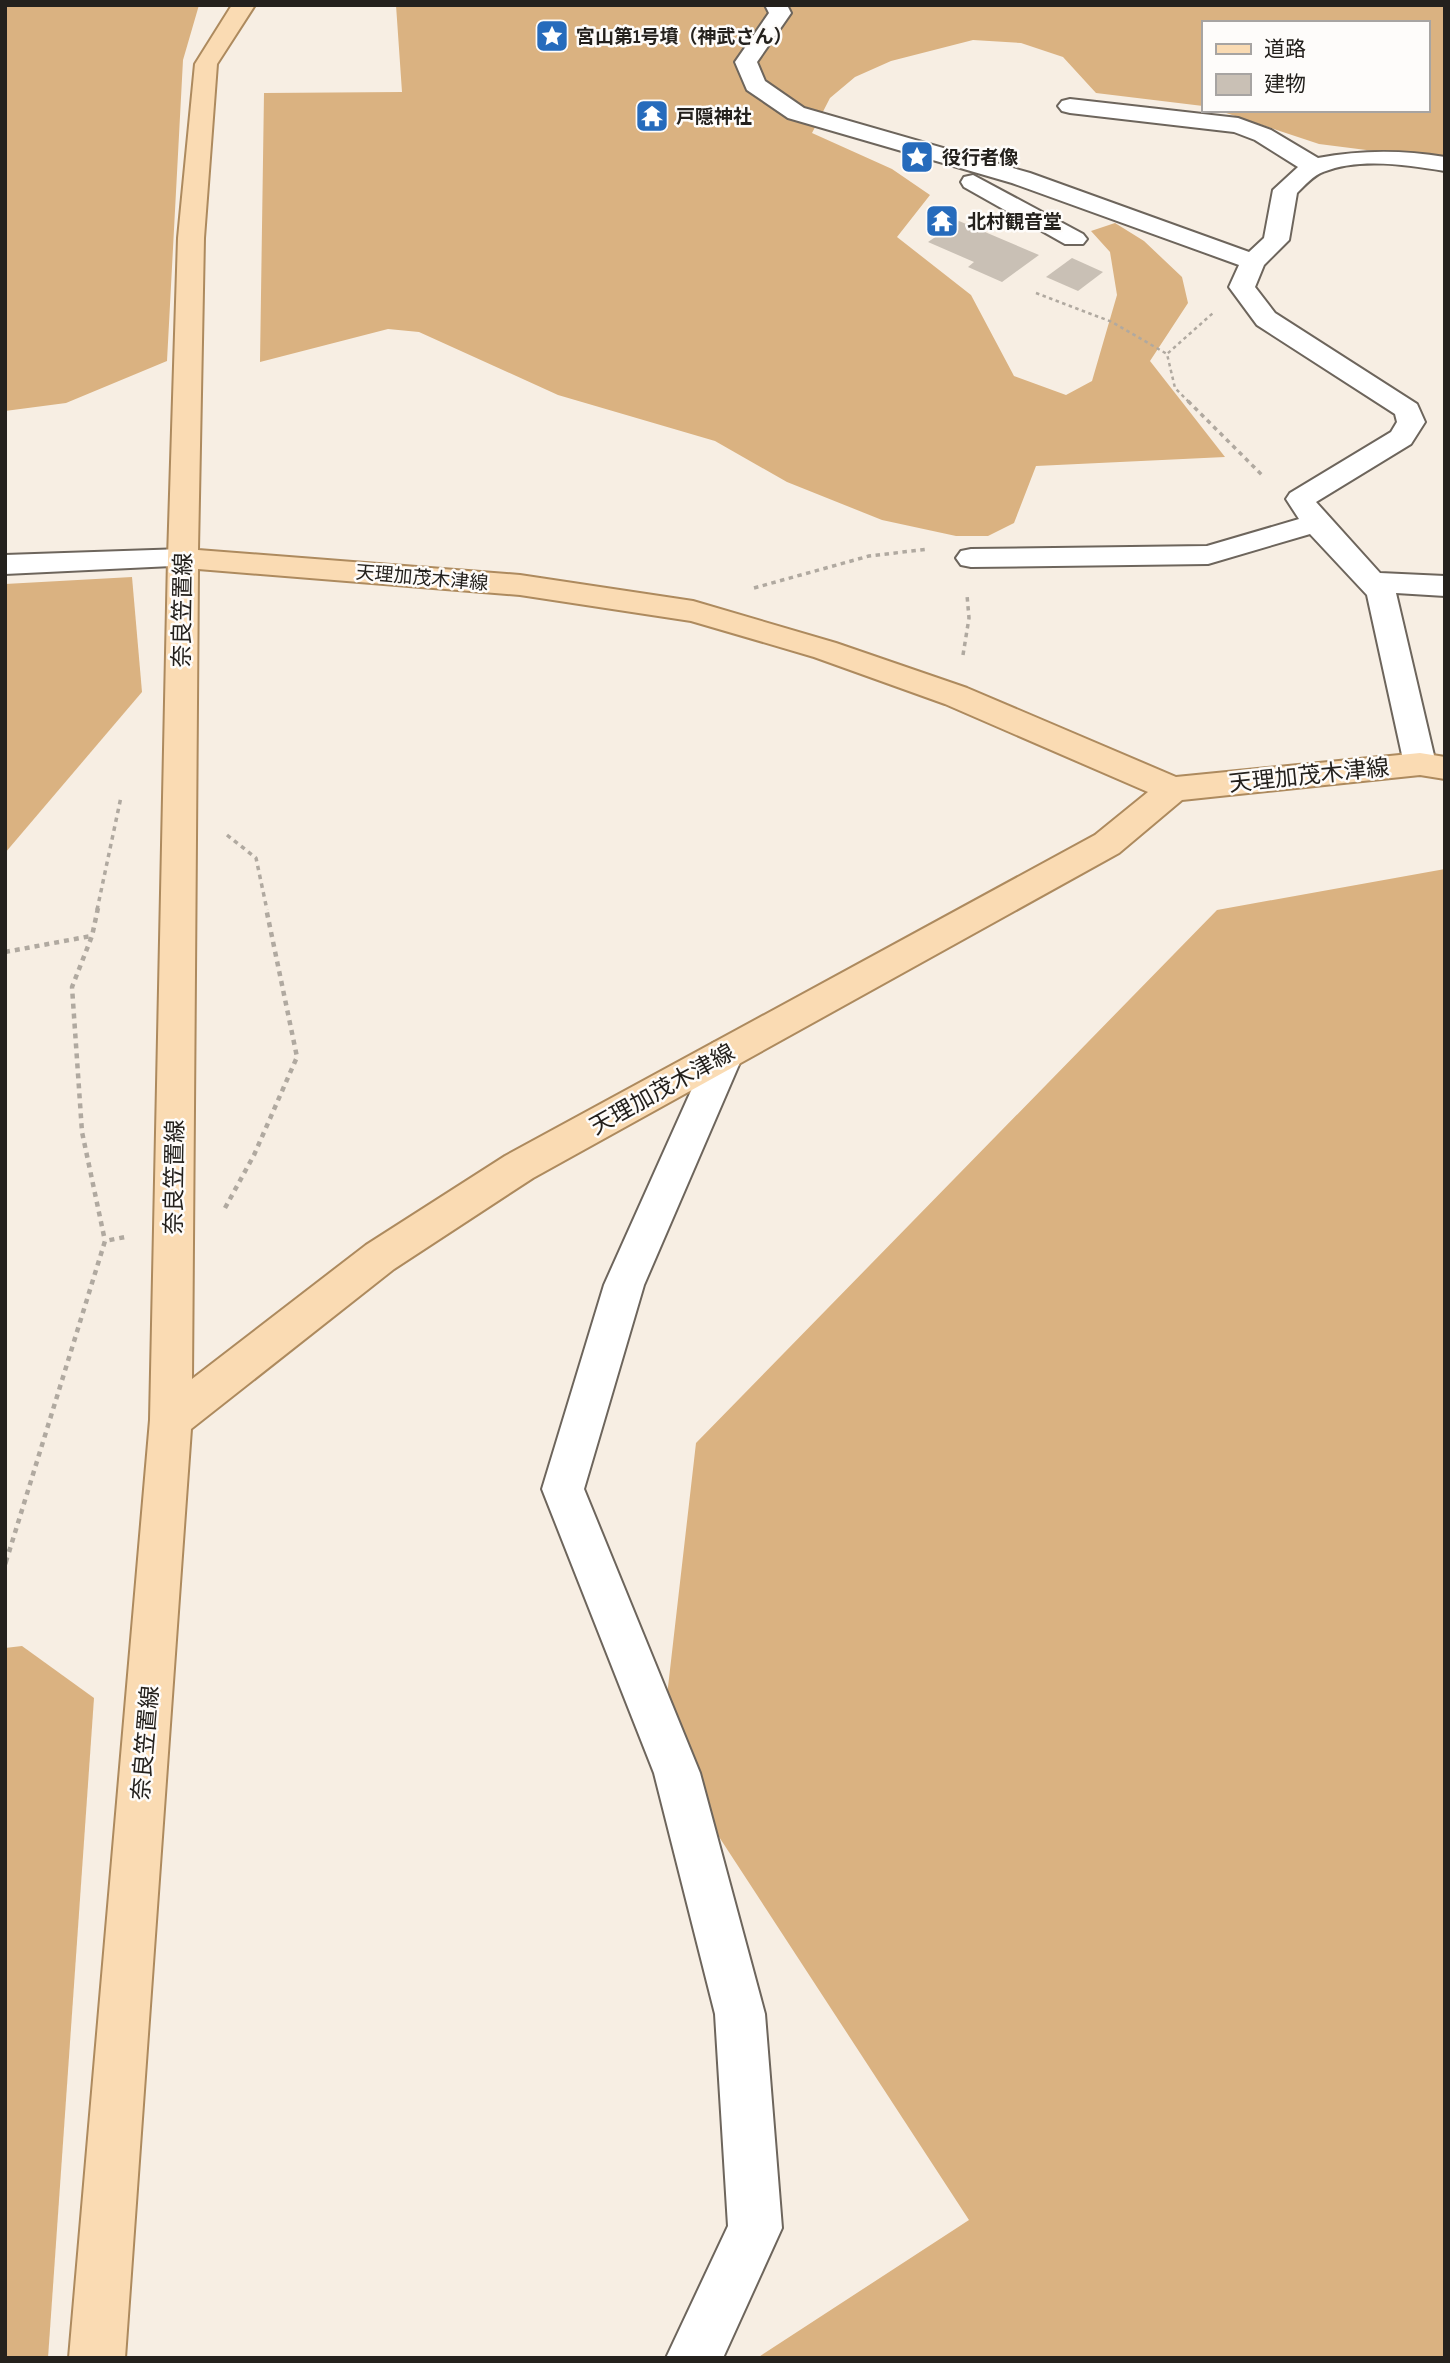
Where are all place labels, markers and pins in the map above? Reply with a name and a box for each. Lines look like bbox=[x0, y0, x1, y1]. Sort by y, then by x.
place icon: 宮山第1号墳（神武さん） bbox=[533, 17, 571, 55]
place label: 宮山第1号墳（神武さん） bbox=[576, 26, 792, 49]
temple icon: 戸隠神社 bbox=[633, 97, 671, 135]
place label: 戸隠神社 bbox=[676, 106, 752, 129]
place icon: 役行者像 bbox=[898, 138, 936, 176]
place label: 役行者像 bbox=[942, 147, 1018, 170]
temple icon: 北村観音堂 bbox=[923, 202, 961, 240]
place label: 北村観音堂 bbox=[967, 211, 1062, 234]

